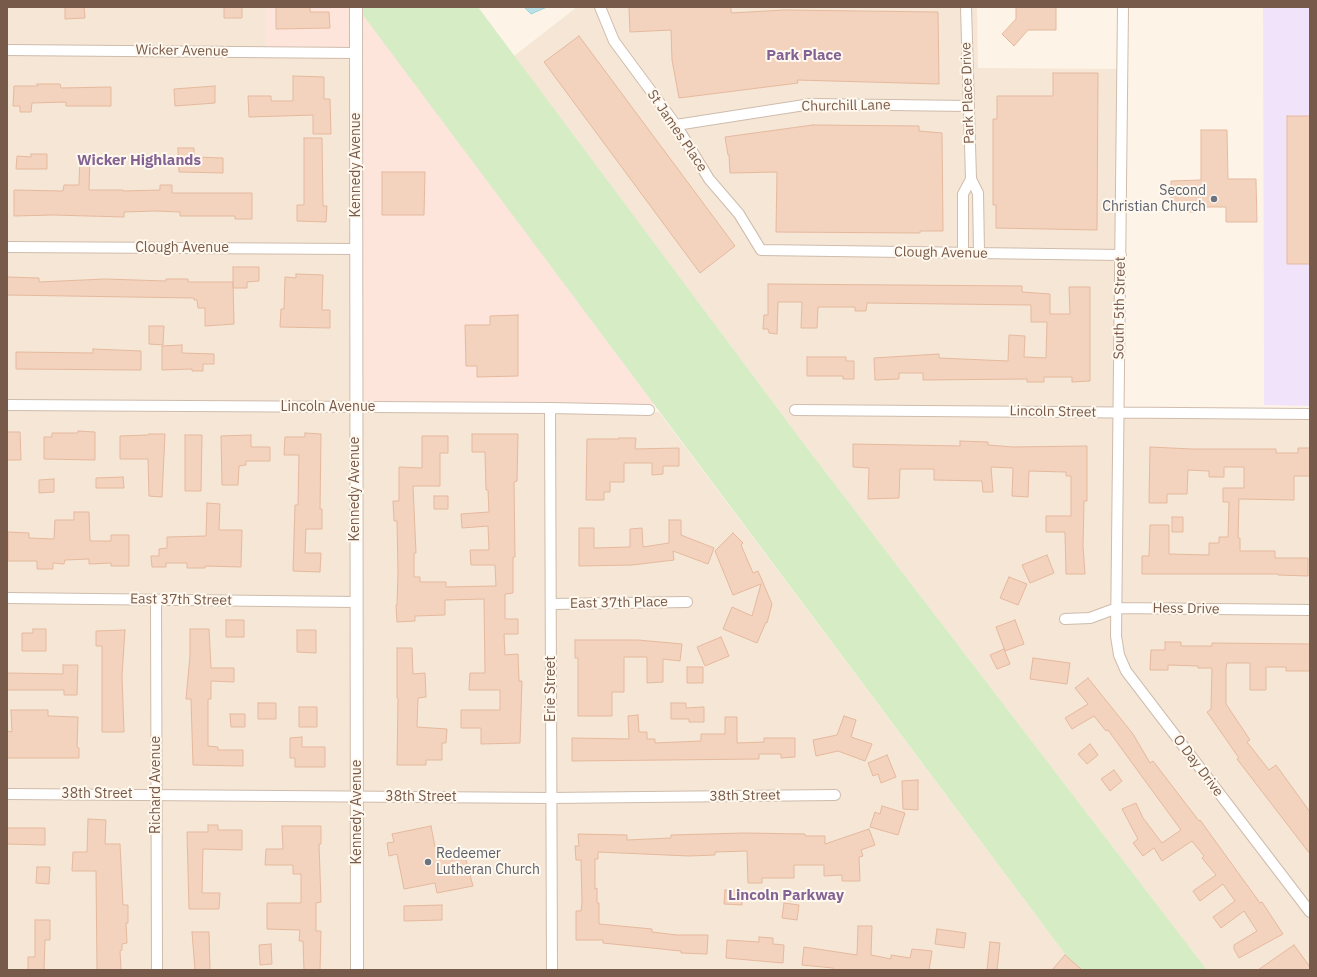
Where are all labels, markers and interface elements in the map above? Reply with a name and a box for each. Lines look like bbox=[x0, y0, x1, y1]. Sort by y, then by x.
street label: Wicker Avenue bbox=[135, 42, 229, 60]
street label: Park Place Drive bbox=[958, 42, 978, 144]
district label: Park Place bbox=[766, 47, 842, 65]
street label: St James Place bbox=[643, 87, 711, 175]
street label: Churchill Lane bbox=[801, 97, 891, 115]
street label: Kennedy Avenue bbox=[348, 113, 364, 217]
district label: Wicker Highlands bbox=[77, 152, 201, 170]
place label: Second Christian Church bbox=[1102, 183, 1206, 216]
marker: Second Christian Church bbox=[1209, 194, 1219, 204]
street label: Clough Avenue bbox=[135, 240, 229, 256]
street label: Clough Avenue bbox=[894, 244, 988, 262]
street label: South 5th Street bbox=[1111, 256, 1129, 360]
street label: Lincoln Avenue bbox=[280, 399, 376, 415]
street label: Lincoln Street bbox=[1009, 403, 1097, 421]
street label: Kennedy Avenue bbox=[347, 437, 363, 541]
street label: East 37th Street bbox=[130, 591, 232, 609]
street label: East 37th Place bbox=[570, 594, 668, 612]
street label: Hess Drive bbox=[1152, 600, 1220, 618]
street label: Erie Street bbox=[543, 656, 559, 722]
street label: O Day Drive bbox=[1169, 732, 1227, 800]
street label: Richard Avenue bbox=[148, 736, 164, 834]
street label: Kennedy Avenue bbox=[349, 760, 365, 864]
street label: 38th Street bbox=[61, 786, 133, 802]
street label: 38th Street bbox=[709, 787, 781, 805]
street label: 38th Street bbox=[385, 789, 457, 805]
place label: Redeemer Lutheran Church bbox=[436, 846, 540, 878]
marker: Redeemer Lutheran Church bbox=[423, 857, 433, 867]
district label: Lincoln Parkway bbox=[728, 887, 844, 905]

